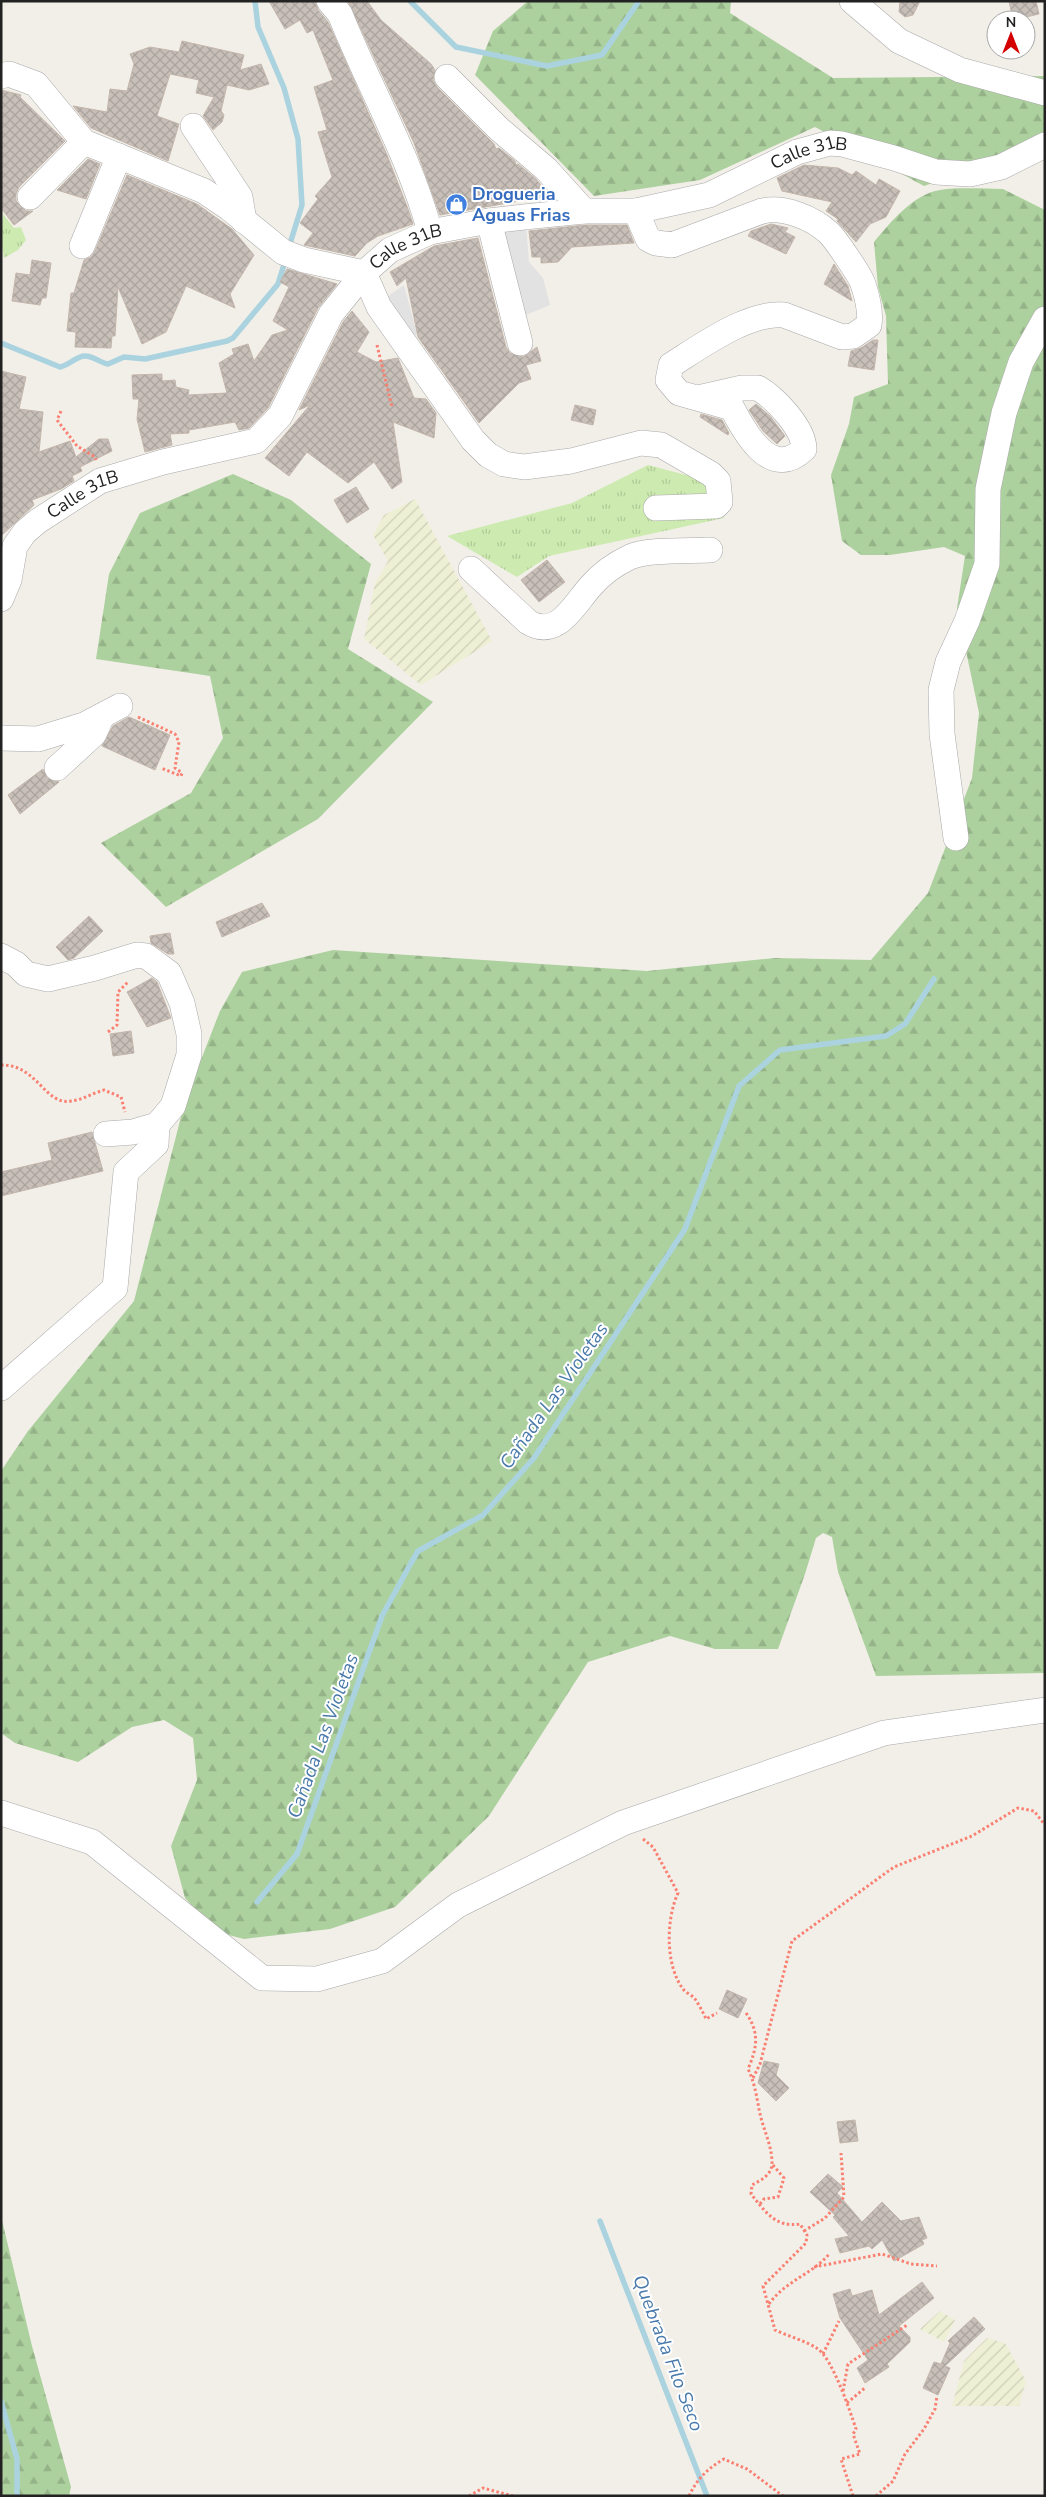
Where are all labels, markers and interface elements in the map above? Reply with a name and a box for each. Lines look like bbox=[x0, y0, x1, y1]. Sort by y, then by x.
north arrow bbox=[986, 10, 1036, 60]
text: N bbox=[1006, 13, 1016, 32]
street label: Calle 31B bbox=[766, 130, 848, 175]
place label: Drogueria Aguas Frias bbox=[472, 182, 571, 227]
shop icon: Drogueria Aguas Frias bbox=[444, 192, 468, 216]
street label: Calle 31B bbox=[364, 218, 444, 275]
street label: Calle 31B bbox=[42, 464, 121, 524]
water label: Cañada Las Violetas bbox=[494, 1318, 614, 1474]
water label: Cañada Las Violetas bbox=[281, 1650, 365, 1822]
water label: Quebrada Filo Seco bbox=[626, 2271, 710, 2435]

